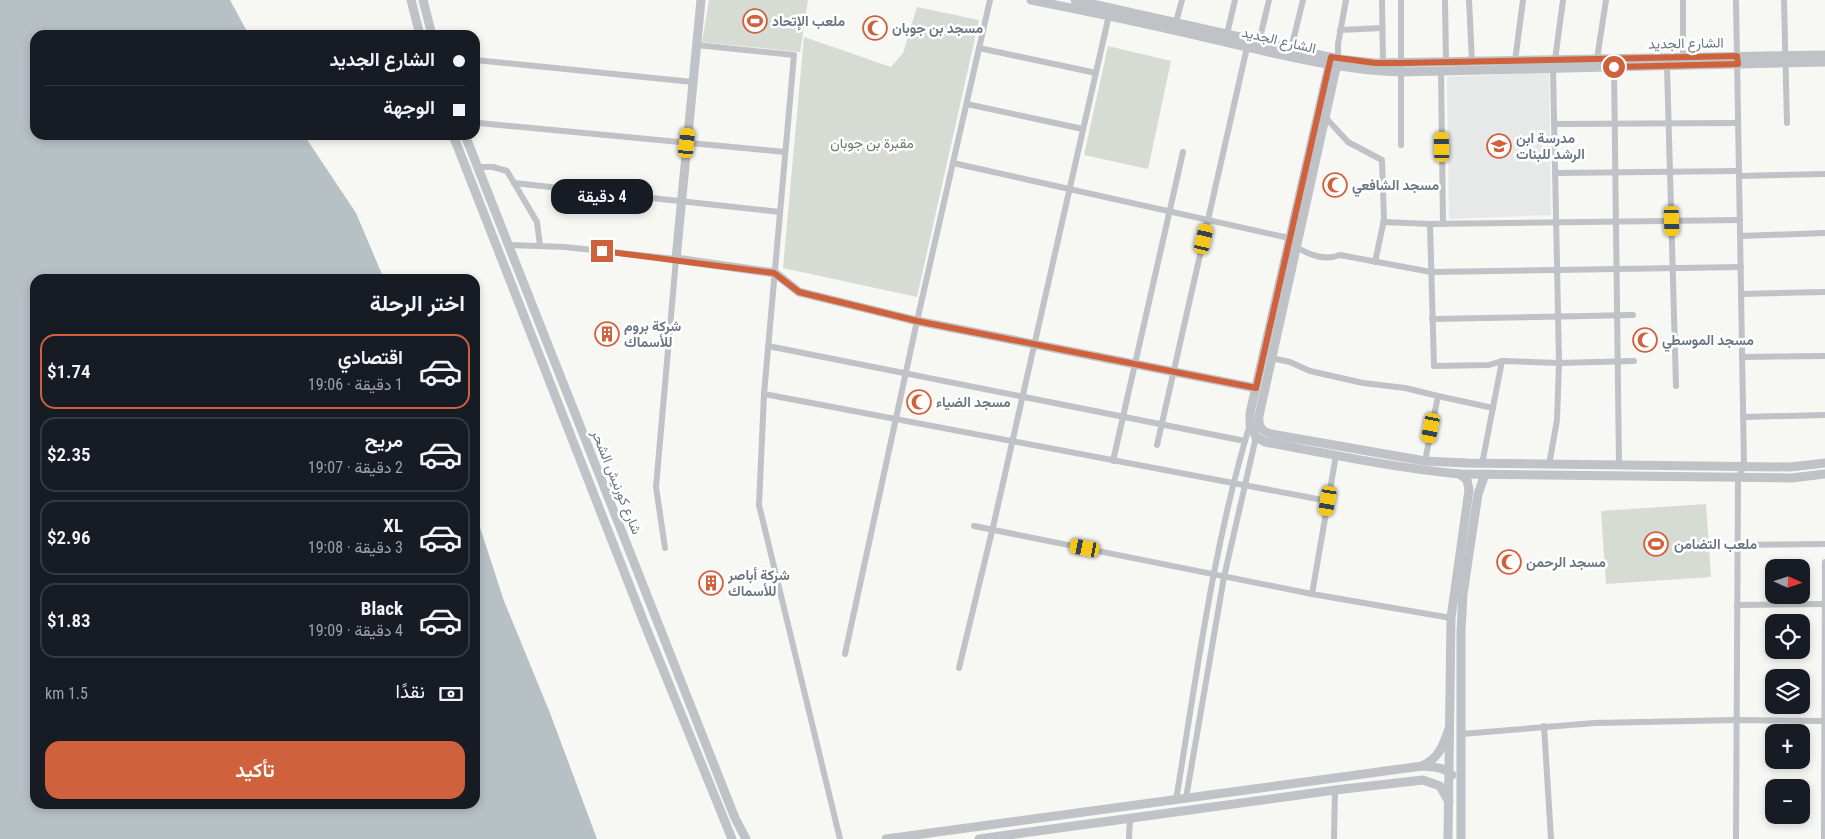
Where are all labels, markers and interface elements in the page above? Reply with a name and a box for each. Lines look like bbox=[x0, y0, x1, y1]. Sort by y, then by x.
sports icon: ملعب الإتحاد bbox=[742, 8, 768, 34]
place label: ملعب الإتحاد bbox=[772, 13, 846, 31]
mosque icon: مسجد بن جوبان bbox=[862, 15, 888, 41]
place label: مسجد بن جوبان bbox=[892, 20, 984, 37]
street label: الشارع الجديد bbox=[1240, 24, 1318, 59]
street label: الشارع الجديد bbox=[1648, 34, 1724, 55]
text: الشارع الجديد bbox=[329, 48, 435, 71]
route start bbox=[1603, 56, 1625, 78]
text: الوجهة bbox=[383, 96, 435, 119]
car bbox=[677, 127, 696, 159]
place label: مدرسة ابن الرشد للبنات bbox=[1516, 130, 1585, 163]
car bbox=[1434, 132, 1449, 162]
school or university icon: مدرسة ابن الرشد للبنات bbox=[1486, 133, 1512, 159]
park label: مقبرة بن جوبان bbox=[830, 135, 914, 152]
mosque icon: مسجد الشافعي bbox=[1322, 172, 1348, 198]
place label: مسجد الشافعي bbox=[1352, 177, 1439, 197]
callout: 4 دقيقة bbox=[551, 178, 653, 214]
text: 4 دقيقة bbox=[577, 187, 627, 206]
car bbox=[1663, 206, 1680, 236]
car bbox=[1193, 223, 1214, 255]
route end bbox=[591, 240, 613, 262]
text: اختر الرحلة bbox=[370, 291, 465, 316]
place label: شركة بروم للأسماك bbox=[624, 318, 681, 350]
building icon: شركة بروم للأسماك bbox=[594, 321, 620, 347]
mosque icon: مسجد الموسطي bbox=[1632, 327, 1658, 353]
place label: مسجد الموسطي bbox=[1662, 332, 1754, 352]
text: اقتصادي bbox=[338, 346, 403, 369]
icon: car bbox=[418, 349, 463, 394]
text: $1.74 bbox=[47, 360, 91, 383]
text: 1 دقيقة · 19:06 bbox=[308, 375, 403, 394]
mosque icon: مسجد الضياء bbox=[906, 389, 932, 415]
place label: مسجد الضياء bbox=[936, 394, 1011, 411]
car bbox=[1420, 412, 1441, 444]
street label: شارع كورنيش الشحر bbox=[586, 426, 645, 538]
text: مريح bbox=[365, 429, 403, 452]
icon: car bbox=[418, 432, 463, 477]
text: $2.35 bbox=[47, 443, 91, 466]
text: 2 دقيقة · 19:07 bbox=[308, 458, 403, 477]
car bbox=[1318, 485, 1337, 517]
text: XL bbox=[383, 514, 403, 537]
icon: car bbox=[418, 515, 463, 560]
text: $2.96 bbox=[47, 526, 91, 549]
sports icon: ملعب التضامن bbox=[1643, 531, 1669, 557]
place label: ملعب التضامن bbox=[1674, 536, 1757, 553]
text: 3 دقيقة · 19:08 bbox=[308, 538, 403, 557]
car bbox=[1068, 538, 1101, 558]
mosque icon: مسجد الرحمن bbox=[1496, 549, 1522, 575]
place label: مسجد الرحمن bbox=[1526, 554, 1606, 571]
north arrow bbox=[1765, 559, 1810, 604]
map controls bbox=[1765, 559, 1810, 824]
place label: شركة أباصر للأسماك bbox=[727, 567, 790, 599]
building icon: شركة أباصر للأسماك bbox=[698, 570, 724, 596]
text: Black bbox=[361, 597, 403, 620]
icon: car bbox=[418, 598, 463, 643]
text: $1.83 bbox=[47, 609, 91, 632]
button: locate bbox=[1765, 614, 1810, 659]
text: 4 دقيقة · 19:09 bbox=[308, 621, 403, 640]
button: layers bbox=[1765, 669, 1810, 714]
text: نقدًا bbox=[396, 680, 425, 703]
icon: cash bbox=[437, 680, 465, 708]
text: 1.5 km bbox=[45, 684, 88, 703]
button: + bbox=[1765, 724, 1810, 769]
button: تأكيد bbox=[45, 741, 465, 799]
button: − bbox=[1765, 779, 1810, 824]

